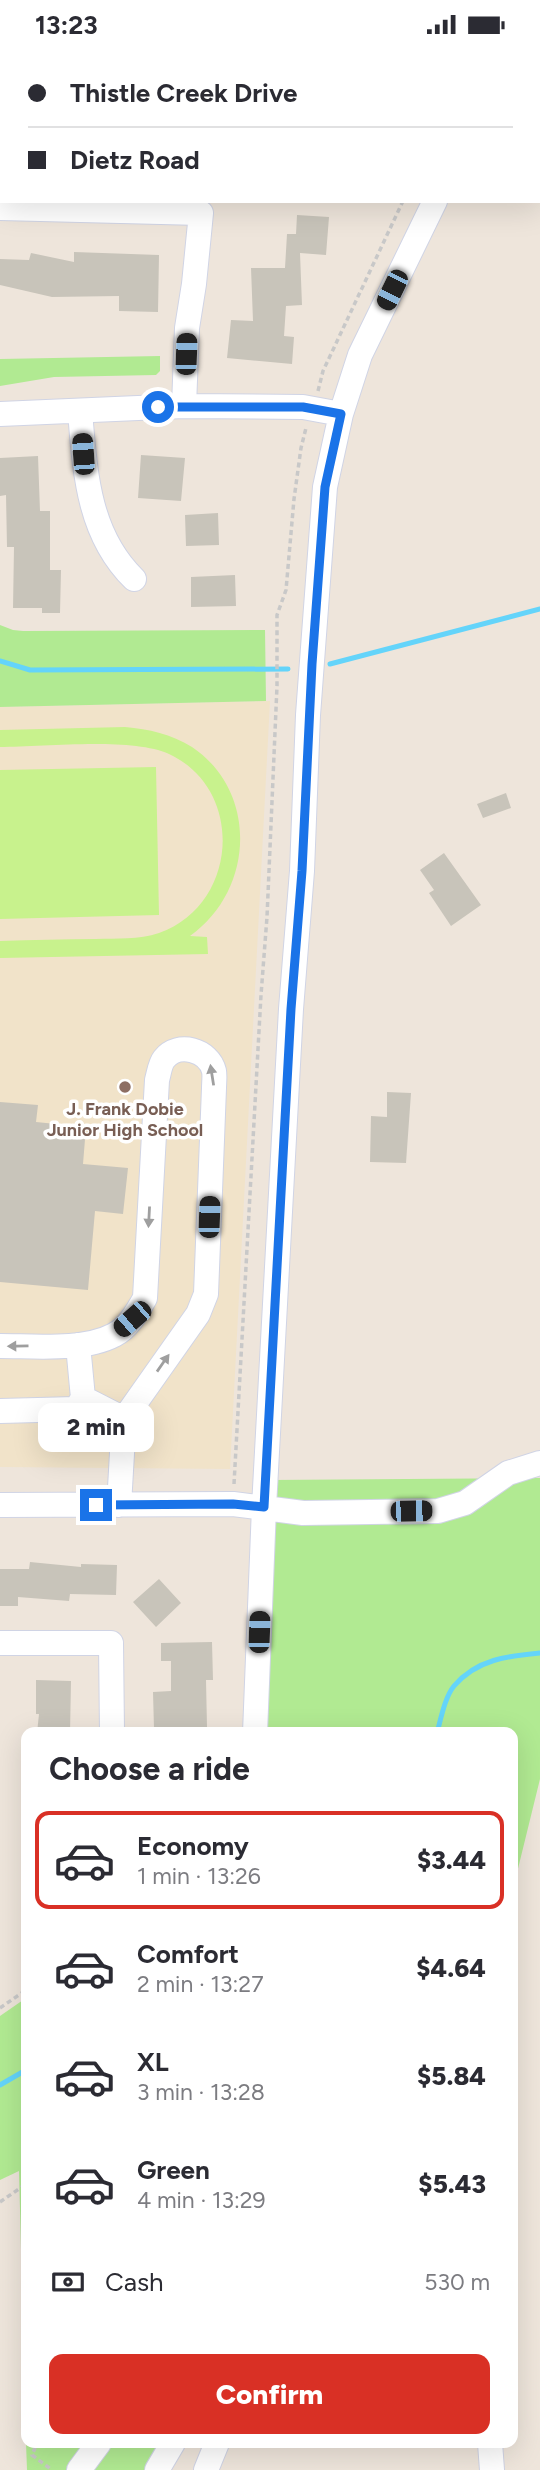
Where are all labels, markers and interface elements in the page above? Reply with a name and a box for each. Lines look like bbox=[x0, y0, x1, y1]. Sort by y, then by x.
text: 13:23 bbox=[35, 9, 98, 41]
text: Thistle Creek Drive bbox=[70, 77, 297, 109]
text: Dietz Road bbox=[70, 144, 200, 176]
car bbox=[374, 267, 411, 313]
car bbox=[175, 333, 198, 375]
route start bbox=[142, 391, 174, 423]
car bbox=[72, 432, 95, 476]
one-way arrow bbox=[206, 1064, 217, 1086]
marker: J. Frank Dobie Junior High School bbox=[117, 1079, 133, 1095]
place label: J. Frank Dobie Junior High School bbox=[47, 1098, 203, 1141]
car bbox=[198, 1196, 221, 1238]
one-way arrow bbox=[144, 1207, 155, 1229]
car bbox=[110, 1297, 155, 1341]
one-way arrow bbox=[7, 1340, 29, 1352]
one-way arrow bbox=[156, 1354, 169, 1373]
callout: 2 min bbox=[38, 1403, 154, 1453]
text: 2 min bbox=[67, 1413, 125, 1441]
route end bbox=[80, 1489, 112, 1521]
car bbox=[390, 1500, 433, 1522]
car bbox=[248, 1611, 271, 1653]
text: Choose a ride bbox=[49, 1750, 250, 1788]
icon: car bbox=[53, 1829, 116, 1892]
text: Economy bbox=[137, 1830, 249, 1862]
text: $3.44 bbox=[417, 1844, 486, 1876]
text: 1 min · 13:26 bbox=[137, 1862, 261, 1890]
icon: car bbox=[53, 1937, 116, 2000]
text: Comfort bbox=[137, 1938, 239, 1970]
text: $4.64 bbox=[416, 1952, 486, 1984]
text: 2 min · 13:27 bbox=[137, 1970, 264, 1998]
icon: car bbox=[53, 2045, 116, 2108]
text: XL bbox=[137, 2046, 169, 2078]
text: $5.84 bbox=[417, 2060, 486, 2092]
text: 3 min · 13:28 bbox=[137, 2078, 265, 2106]
icon: car bbox=[53, 2153, 116, 2216]
text: Green bbox=[137, 2154, 210, 2186]
text: $5.43 bbox=[418, 2168, 486, 2200]
text: 4 min · 13:29 bbox=[137, 2186, 266, 2214]
icon: cash bbox=[49, 2263, 87, 2301]
text: Cash bbox=[105, 2266, 164, 2298]
text: 530 m bbox=[424, 2268, 490, 2296]
button: Confirm bbox=[49, 2354, 490, 2434]

